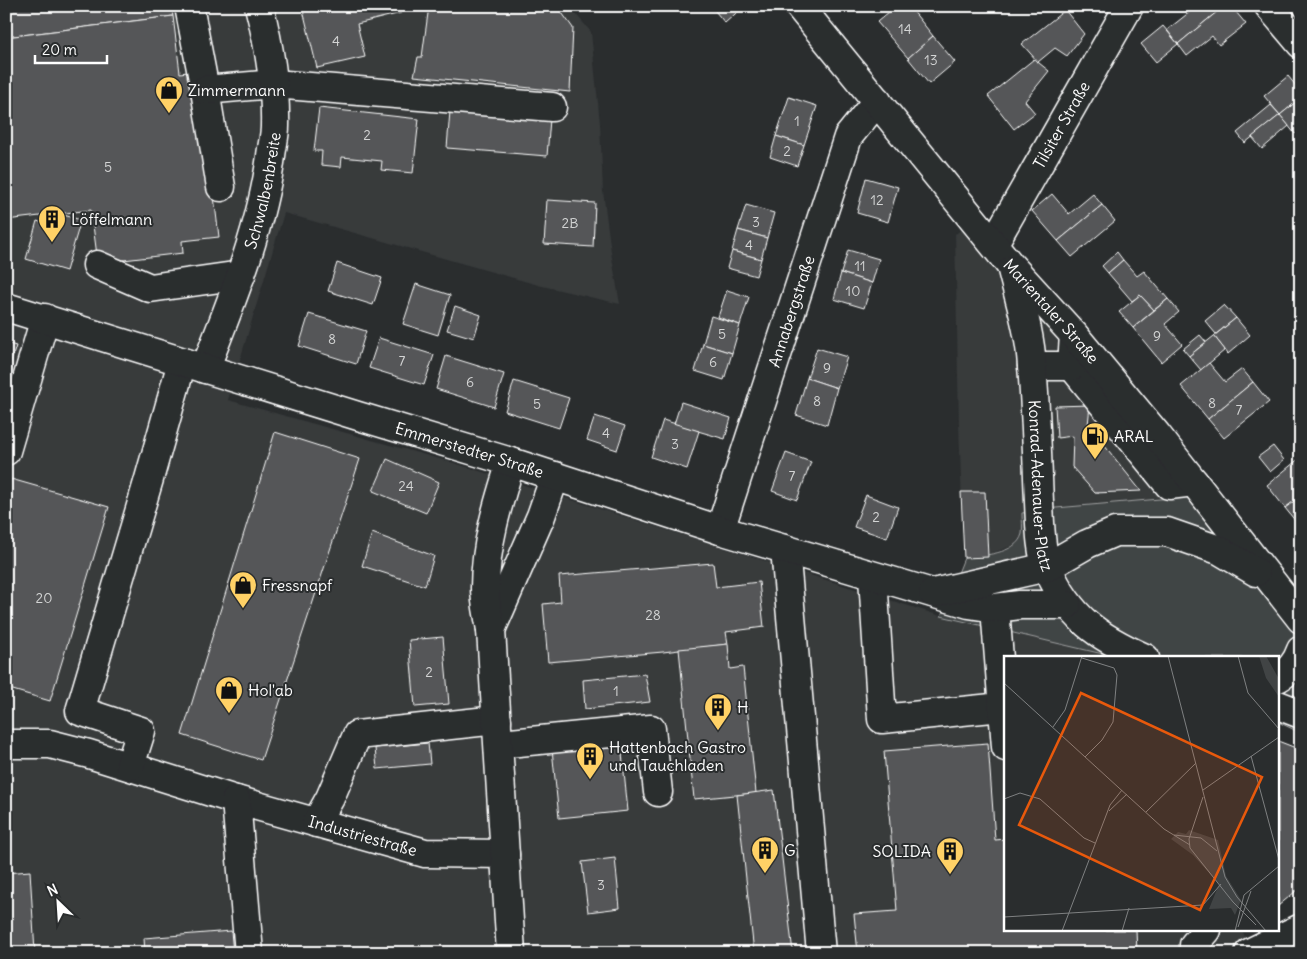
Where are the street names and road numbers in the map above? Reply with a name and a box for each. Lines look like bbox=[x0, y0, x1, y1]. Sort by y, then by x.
street label: Tilsiter Straße bbox=[1028, 78, 1094, 172]
street label: Schwalbenbreite bbox=[240, 131, 285, 252]
street label: Annabergstraße bbox=[764, 253, 819, 370]
street label: Marientaler Straße bbox=[999, 255, 1103, 368]
street label: Konrad-Adenauer-Platz bbox=[1025, 399, 1058, 575]
street label: Emmerstedter Straße bbox=[393, 418, 546, 482]
street label: Industriestraße bbox=[306, 811, 419, 860]

